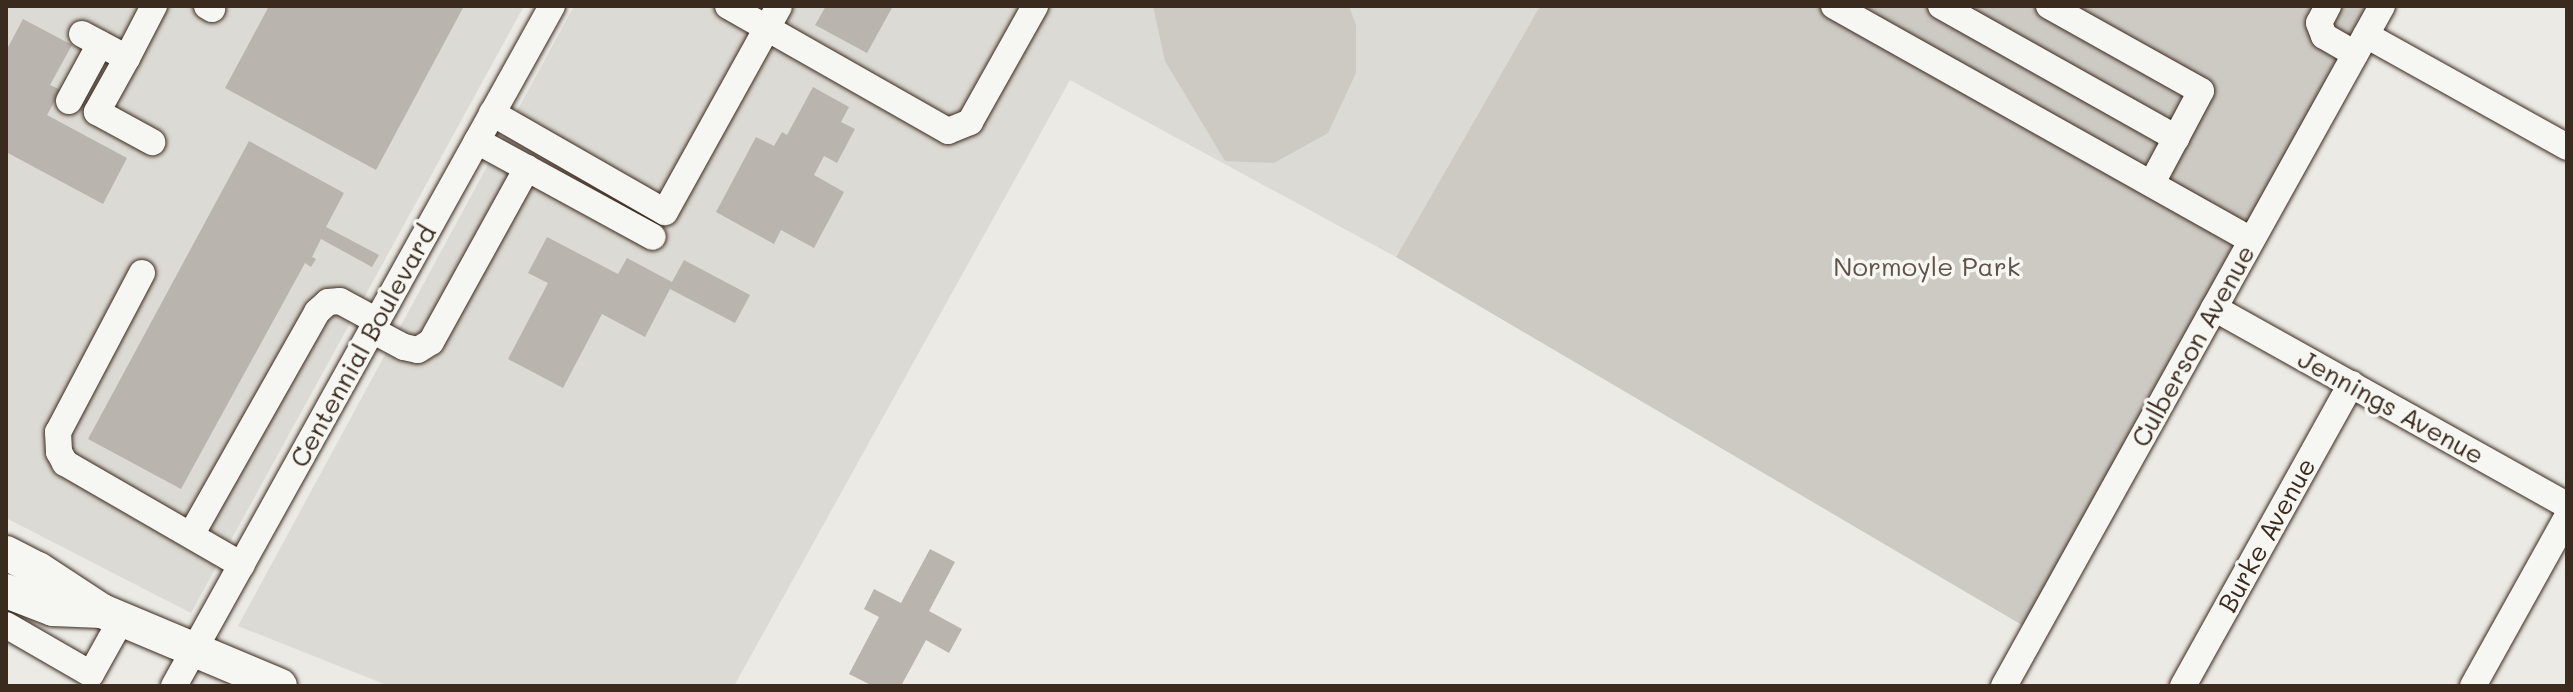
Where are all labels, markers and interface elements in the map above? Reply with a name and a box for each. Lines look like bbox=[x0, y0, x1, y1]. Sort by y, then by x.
street label: Centennial Boulevard bbox=[283, 219, 443, 473]
street label: Culberson Avenue bbox=[2125, 240, 2261, 452]
park label: Normoyle Park bbox=[1833, 251, 2021, 283]
street label: Jennings Avenue bbox=[2293, 343, 2489, 471]
street label: Burke Avenue bbox=[2212, 452, 2322, 618]

